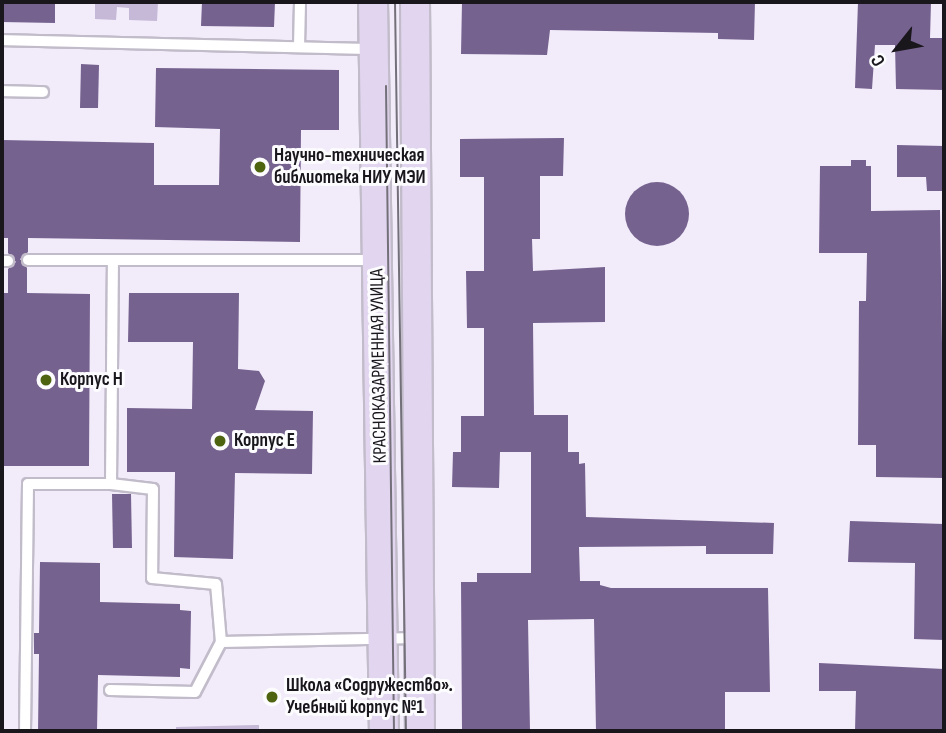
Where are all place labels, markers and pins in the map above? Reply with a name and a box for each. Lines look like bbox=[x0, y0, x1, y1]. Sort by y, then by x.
place label: Научно-техническая библиотека НИУ МЭИ bbox=[274, 145, 426, 189]
marker: Научно-техническая библиотека НИУ МЭИ bbox=[252, 159, 268, 175]
place label: Корпус Н bbox=[60, 369, 123, 391]
marker: Корпус Н bbox=[38, 372, 54, 388]
place label: Корпус Е bbox=[234, 430, 295, 452]
marker: Корпус Е bbox=[212, 433, 228, 449]
place label: Школа «Содружество». Учебный корпус №1 bbox=[286, 675, 453, 719]
marker: Школа «Содружество». Учебный корпус №1 bbox=[264, 689, 280, 705]

